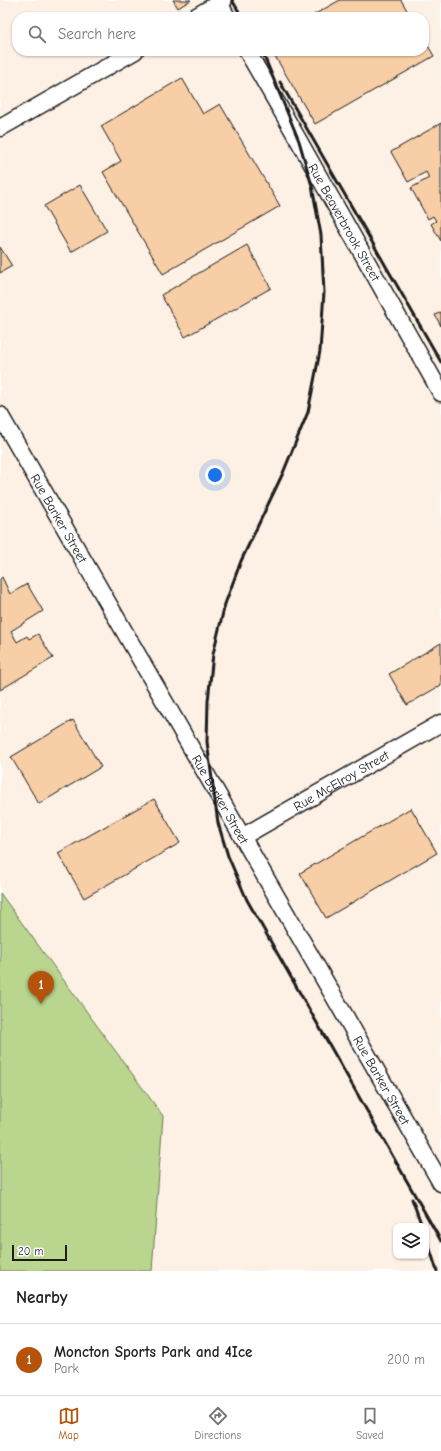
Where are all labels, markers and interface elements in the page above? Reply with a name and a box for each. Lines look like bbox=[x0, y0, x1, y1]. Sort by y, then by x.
search box bbox=[12, 12, 429, 56]
icon: search bbox=[26, 23, 48, 45]
text: Search here bbox=[58, 25, 136, 43]
street label: Rue Beaverbrook Street bbox=[306, 161, 384, 285]
your location bbox=[205, 465, 225, 485]
street label: Rue Barker Street bbox=[28, 471, 91, 566]
street label: Rue McElroy Street bbox=[290, 746, 392, 814]
street label: Rue Barker Street bbox=[189, 752, 253, 847]
pin: 1 bbox=[28, 971, 54, 1004]
street label: Rue Barker Street bbox=[351, 1033, 414, 1128]
map controls bbox=[393, 1223, 429, 1259]
button: layers bbox=[393, 1223, 429, 1259]
scale bar bbox=[12, 1243, 67, 1262]
text: 20 m bbox=[18, 1245, 43, 1258]
text: Nearby bbox=[16, 1288, 67, 1307]
text: Moncton Sports Park and 4Ice bbox=[54, 1343, 252, 1361]
text: 1 bbox=[26, 1352, 32, 1367]
text: 200 m bbox=[387, 1352, 425, 1367]
text: Park bbox=[54, 1361, 79, 1376]
tab: Map bbox=[58, 1405, 80, 1442]
tab: Directions bbox=[195, 1405, 241, 1442]
tab: Saved bbox=[356, 1405, 383, 1442]

